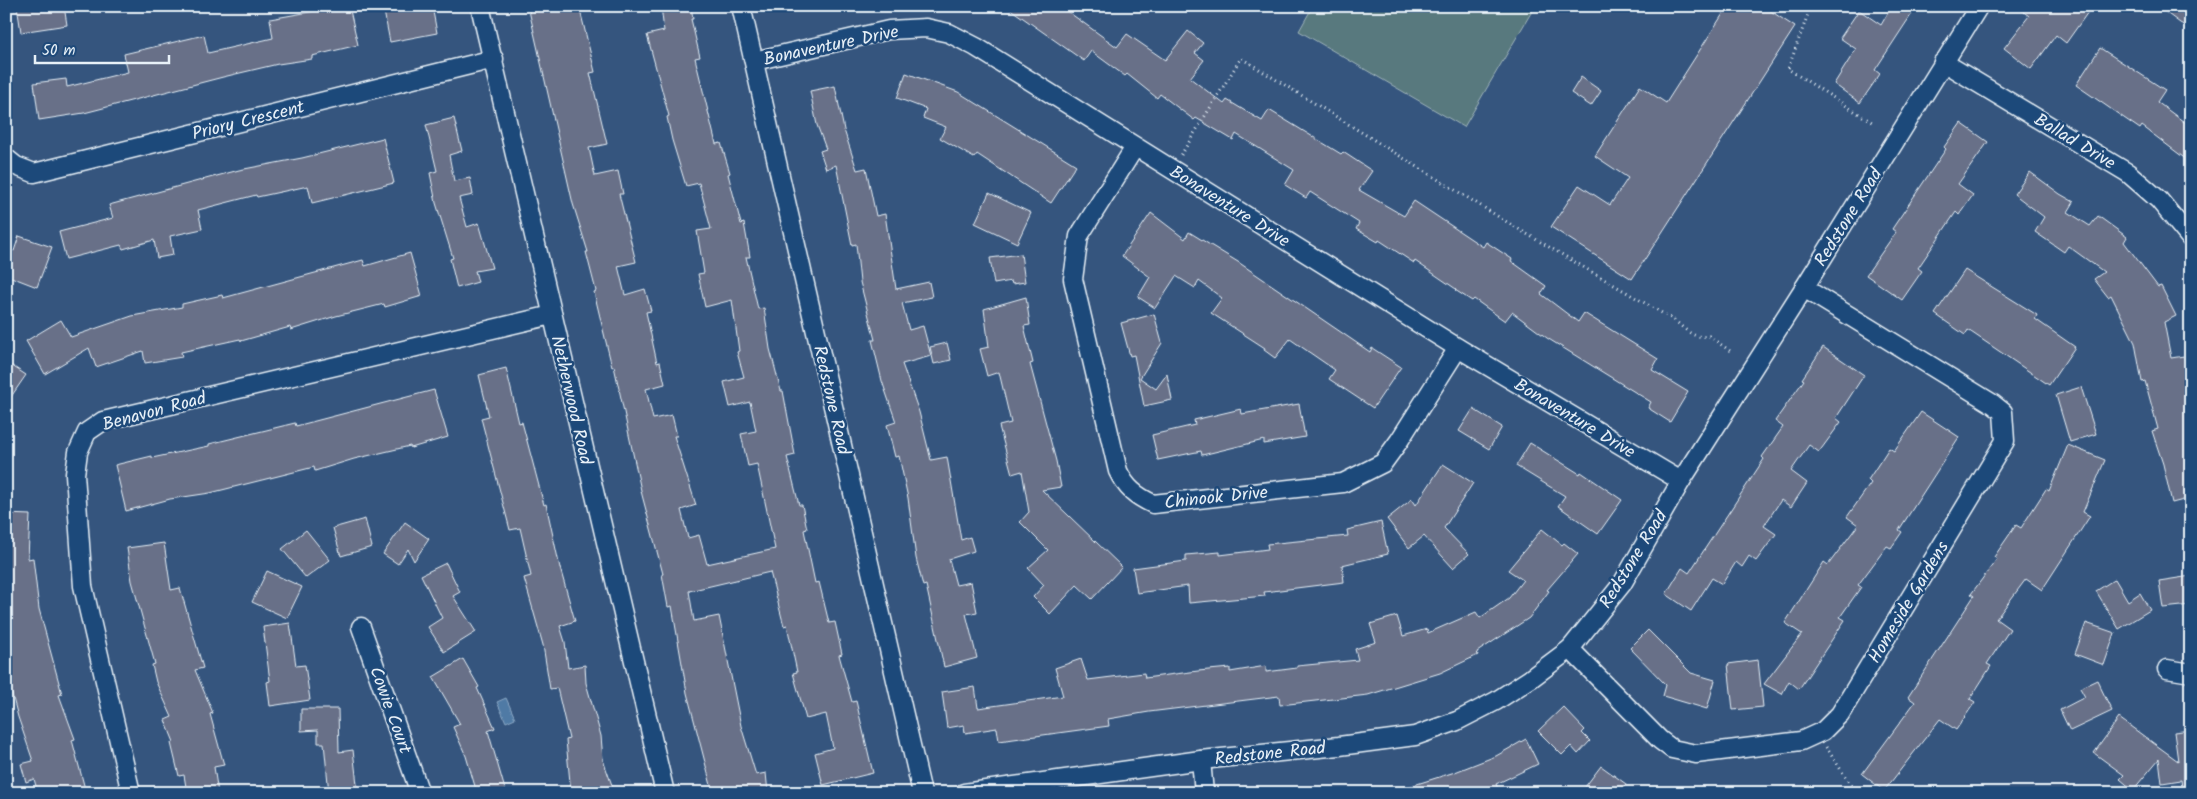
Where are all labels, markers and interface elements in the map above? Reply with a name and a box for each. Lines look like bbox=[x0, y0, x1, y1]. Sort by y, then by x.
street label: Bonaventure Drive bbox=[761, 18, 902, 75]
scale bar bbox=[35, 32, 169, 64]
text: 50 m bbox=[42, 39, 76, 63]
street label: Priory Crescent bbox=[189, 93, 309, 149]
street label: Ballad Drive bbox=[2028, 106, 2121, 178]
street label: Bonaventure Drive bbox=[1163, 159, 1295, 256]
street label: Redstone Road bbox=[1807, 162, 1892, 273]
street label: Netherwood Road bbox=[542, 333, 600, 469]
street label: Redstone Road bbox=[804, 343, 857, 459]
street label: Bonaventure Drive bbox=[1508, 371, 1641, 467]
street label: Benavon Road bbox=[99, 384, 210, 440]
street label: Chinook Drive bbox=[1163, 479, 1269, 518]
street label: Redstone Road bbox=[1592, 504, 1677, 615]
street label: Homeside Gardens bbox=[1861, 536, 1958, 670]
street label: Cowie Court bbox=[360, 663, 419, 759]
street label: Redstone Road bbox=[1213, 734, 1328, 775]

